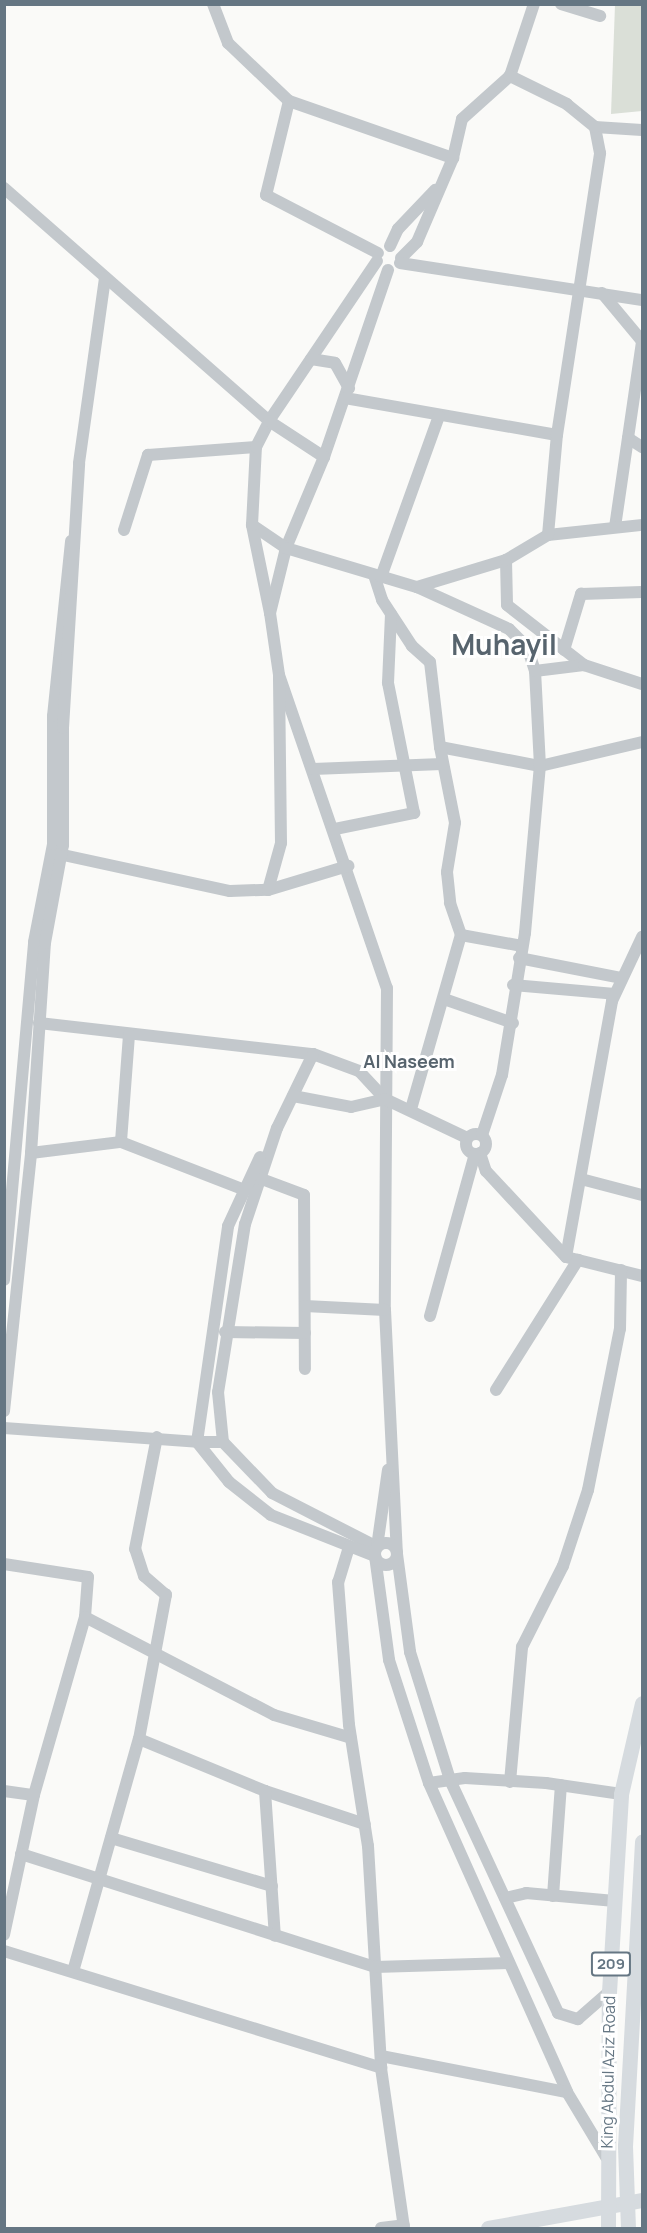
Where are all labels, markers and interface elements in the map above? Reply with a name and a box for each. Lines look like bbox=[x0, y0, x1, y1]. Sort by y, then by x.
district label: Muhayil bbox=[451, 627, 557, 661]
district label: Al Naseem bbox=[363, 1050, 455, 1072]
road number: 209 bbox=[590, 1952, 632, 1976]
street label: King Abdul Aziz Road bbox=[597, 1995, 619, 2149]

